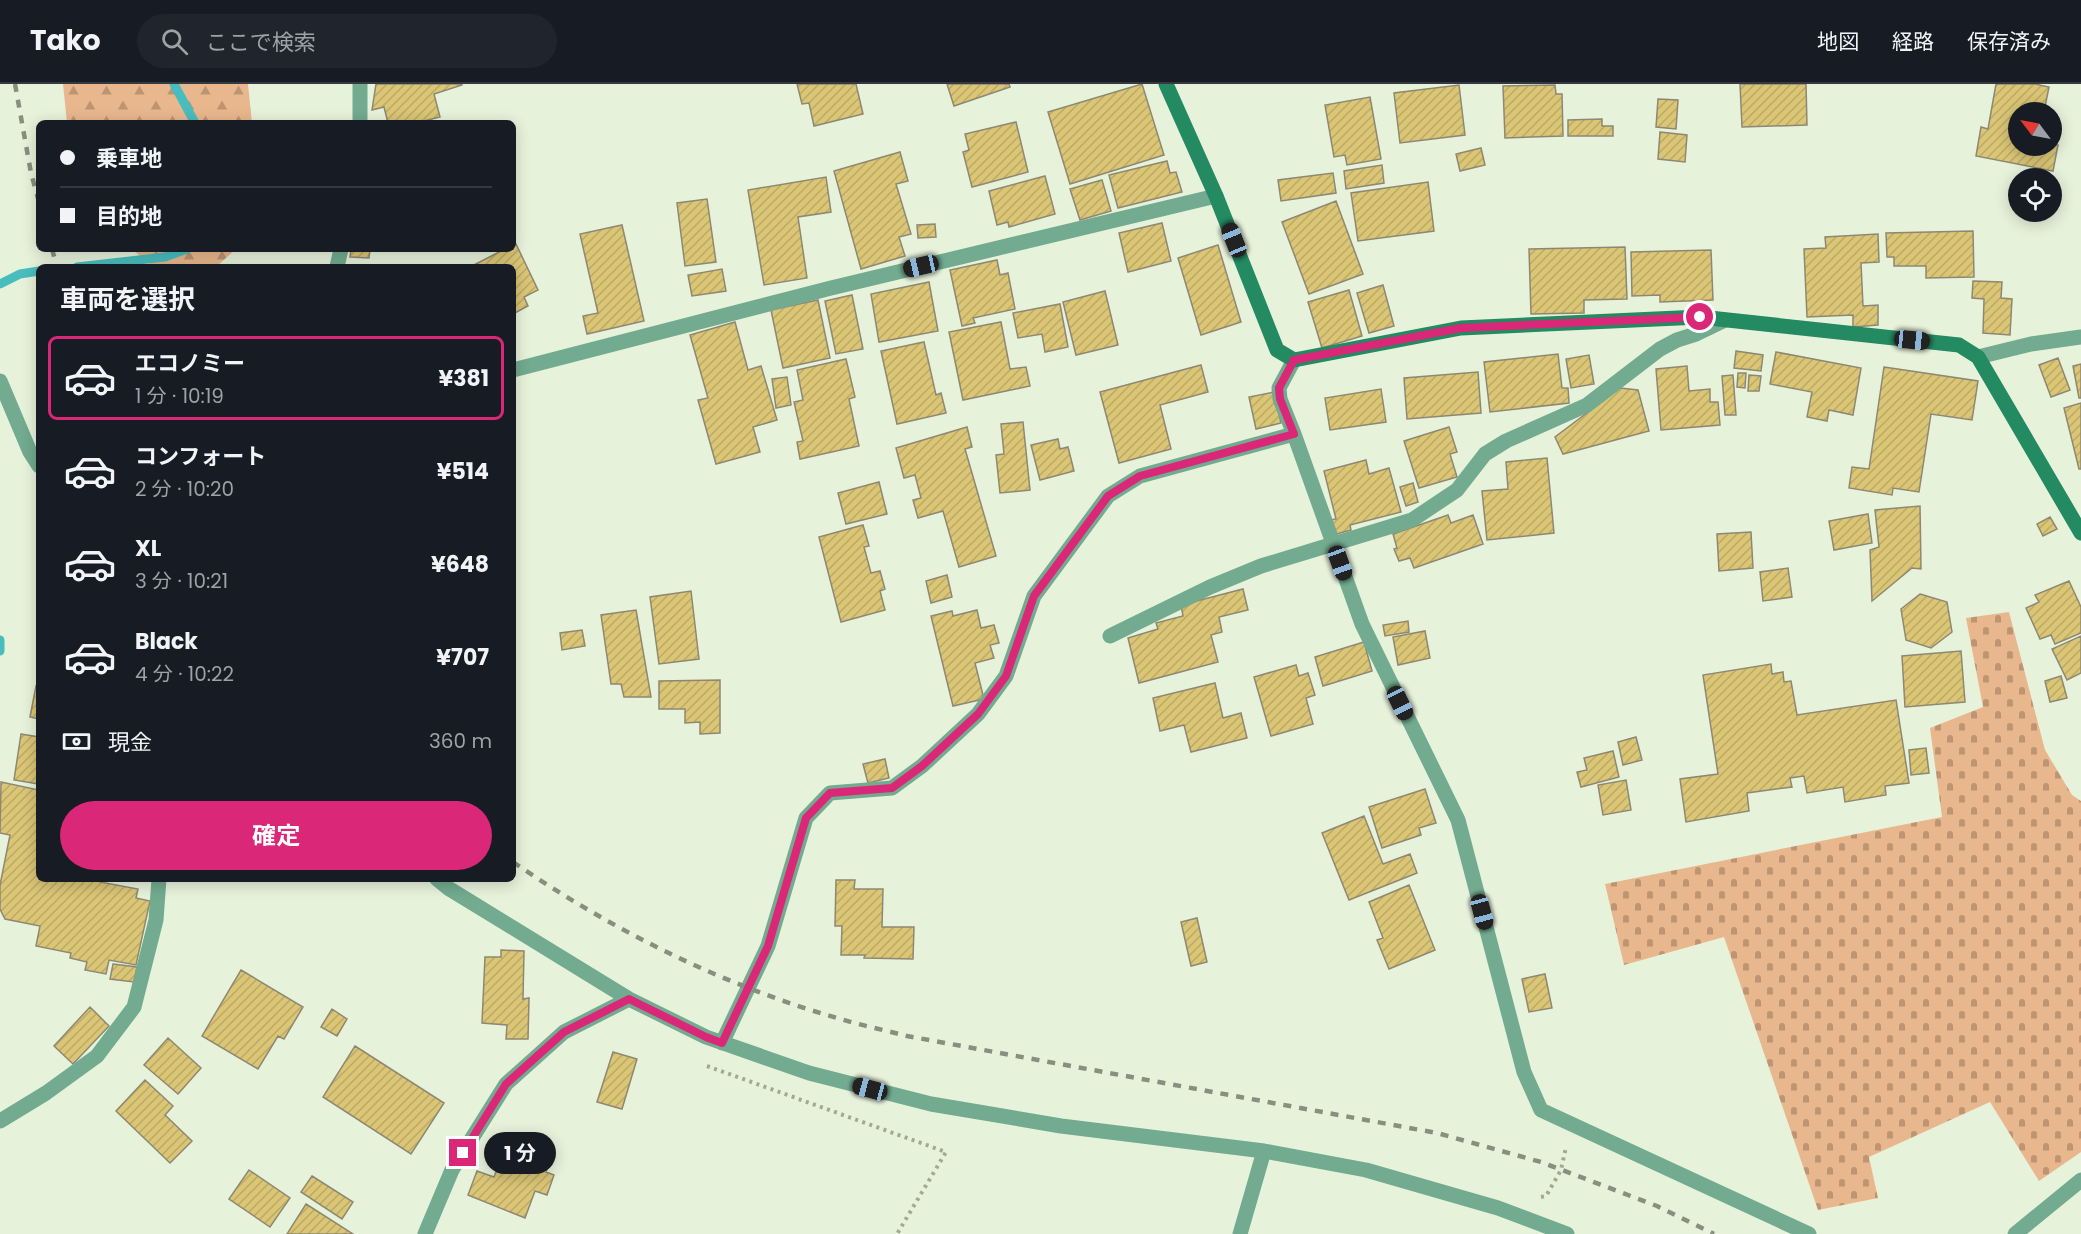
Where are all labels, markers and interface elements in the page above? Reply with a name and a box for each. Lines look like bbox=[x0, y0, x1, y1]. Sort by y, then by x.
search box bbox=[137, 14, 557, 68]
text: Tako bbox=[30, 21, 101, 60]
icon: search bbox=[158, 25, 191, 58]
text: ここで検索 bbox=[206, 27, 316, 58]
text: 地図 bbox=[1817, 27, 1859, 56]
text: 経路 bbox=[1892, 27, 1934, 56]
text: 保存済み bbox=[1967, 27, 2051, 56]
north arrow bbox=[2008, 102, 2062, 156]
map controls bbox=[2008, 102, 2062, 222]
text: 乗車地 bbox=[96, 143, 162, 174]
button: locate bbox=[2008, 168, 2062, 222]
text: 目的地 bbox=[96, 201, 162, 232]
car bbox=[1219, 220, 1249, 260]
car bbox=[901, 253, 941, 279]
text: 車両を選択 bbox=[60, 281, 195, 318]
route start bbox=[1686, 303, 1713, 330]
car bbox=[1893, 329, 1931, 351]
text: エコノミー bbox=[135, 348, 245, 379]
icon: car bbox=[63, 351, 117, 405]
text: ¥381 bbox=[438, 363, 489, 394]
text: 1 分 · 10:19 bbox=[135, 382, 224, 410]
text: コンフォート bbox=[135, 441, 266, 472]
icon: car bbox=[63, 444, 117, 498]
text: ¥514 bbox=[437, 456, 489, 487]
text: 2 分 · 10:20 bbox=[135, 475, 234, 503]
text: XL bbox=[135, 533, 161, 564]
icon: car bbox=[63, 537, 117, 591]
car bbox=[1325, 543, 1355, 583]
text: ¥648 bbox=[431, 549, 489, 580]
text: 3 分 · 10:21 bbox=[135, 567, 228, 595]
text: Black bbox=[135, 626, 198, 657]
icon: car bbox=[63, 630, 117, 684]
text: ¥707 bbox=[436, 642, 489, 673]
text: 4 分 · 10:22 bbox=[135, 660, 234, 688]
car bbox=[1384, 683, 1416, 723]
icon: cash bbox=[60, 725, 93, 758]
text: 現金 bbox=[108, 727, 152, 758]
text: 360 m bbox=[429, 727, 492, 755]
button: 確定 bbox=[60, 801, 492, 870]
car bbox=[1469, 892, 1495, 932]
car bbox=[850, 1076, 890, 1102]
callout: 1 分 bbox=[484, 1132, 556, 1174]
route end bbox=[449, 1139, 476, 1166]
text: 1 分 bbox=[504, 1139, 536, 1167]

